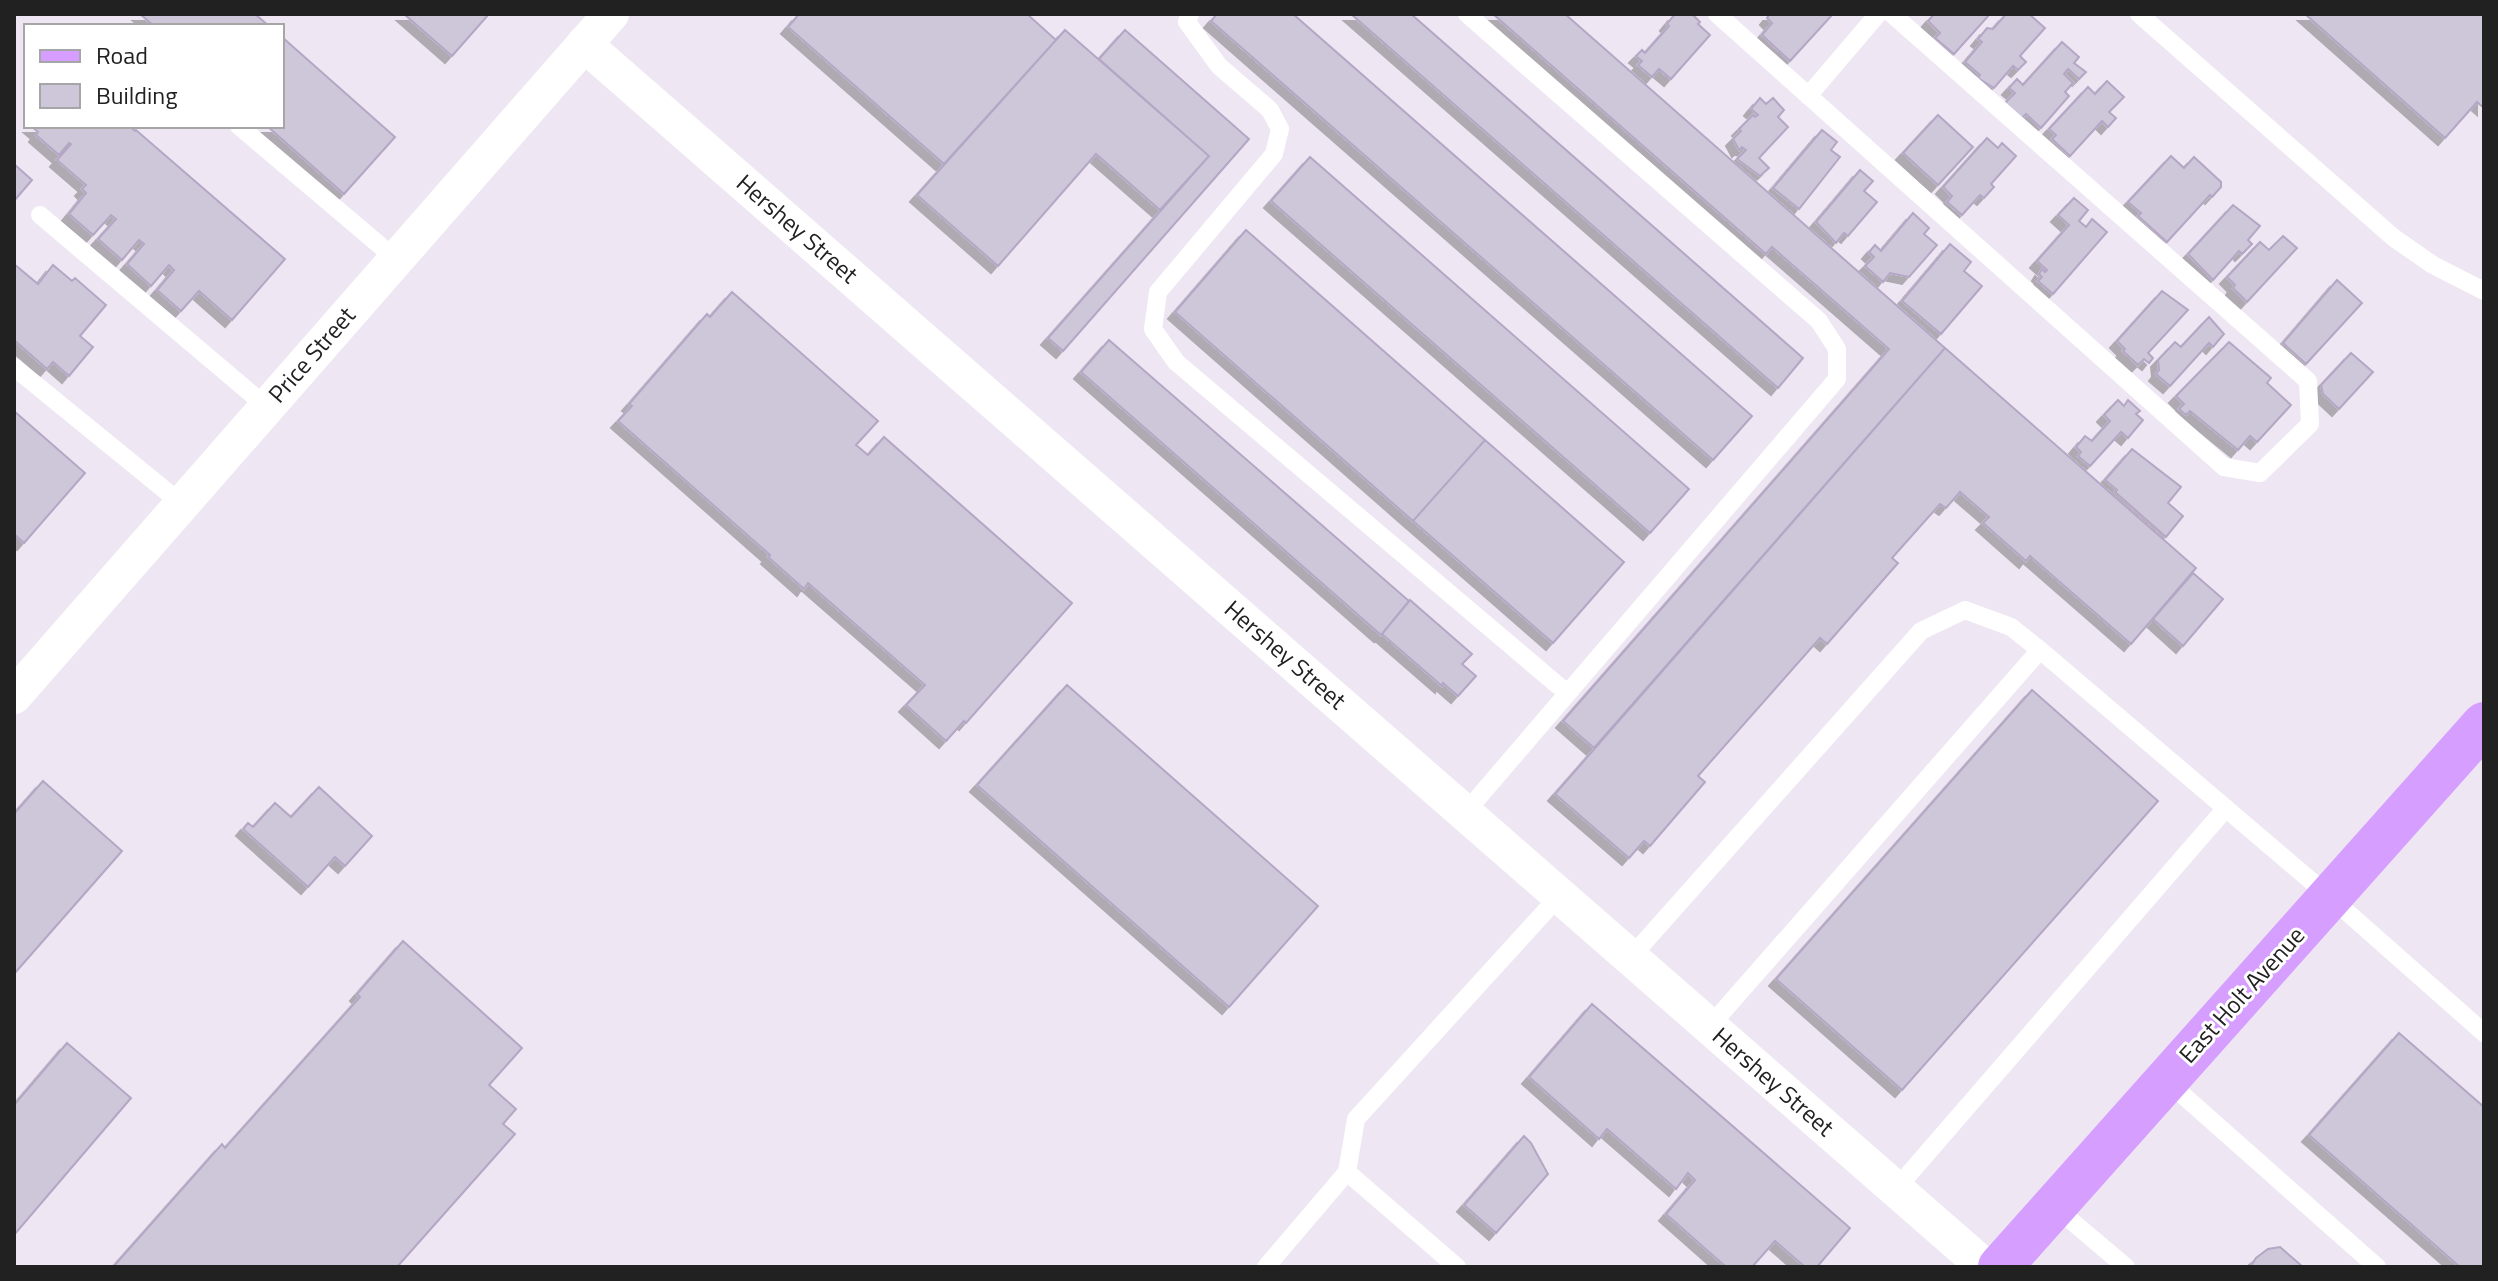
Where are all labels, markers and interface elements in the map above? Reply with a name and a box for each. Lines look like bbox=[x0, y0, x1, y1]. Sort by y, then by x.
legend bbox=[24, 24, 284, 128]
text: Road bbox=[96, 37, 148, 73]
text: Building bbox=[96, 77, 178, 113]
street label: Hershey Street bbox=[729, 165, 867, 292]
street label: Price Street bbox=[259, 298, 364, 410]
street label: Hershey Street bbox=[1217, 591, 1355, 718]
street label: East Holt Avenue bbox=[2170, 918, 2313, 1071]
street label: Hershey Street bbox=[1705, 1018, 1843, 1145]

